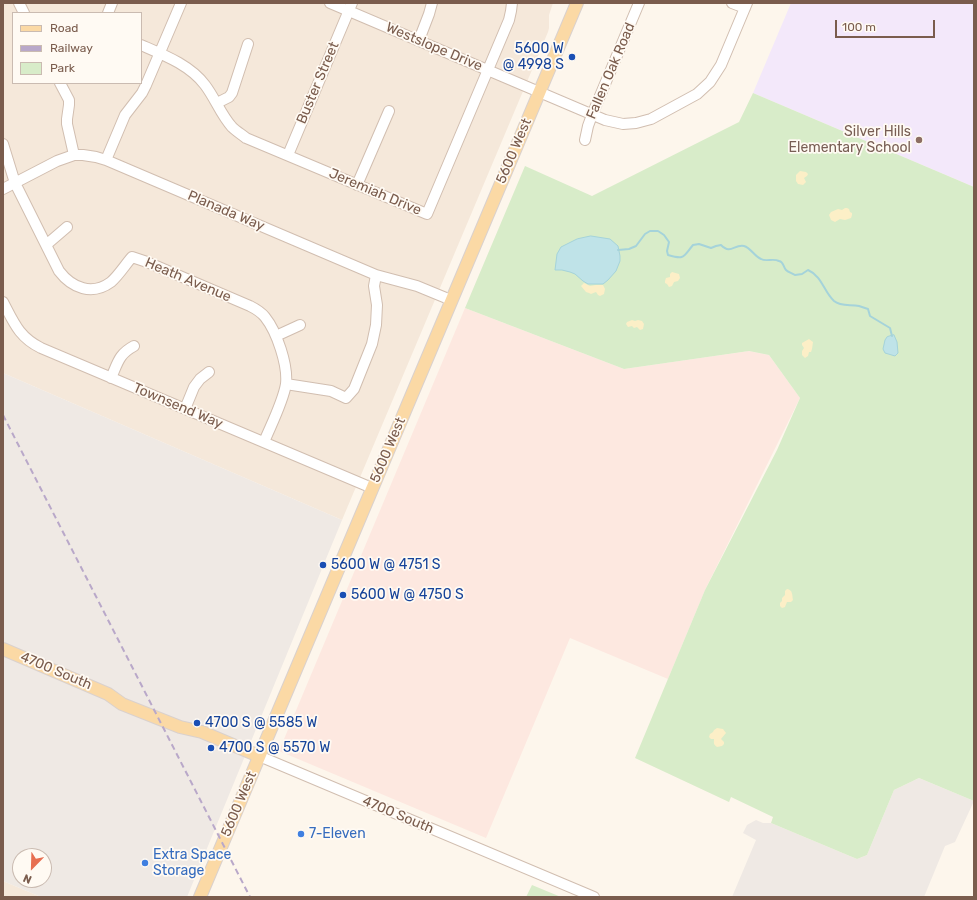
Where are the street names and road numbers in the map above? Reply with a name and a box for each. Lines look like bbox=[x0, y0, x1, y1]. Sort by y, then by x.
street label: Westslope Drive bbox=[383, 19, 485, 75]
street label: Fallen Oak Road bbox=[583, 20, 639, 122]
street label: Buster Street bbox=[293, 39, 343, 127]
street label: 5600 West bbox=[493, 116, 535, 186]
street label: Jeremiah Drive bbox=[326, 165, 424, 219]
street label: Planada Way bbox=[185, 187, 267, 235]
street label: Heath Avenue bbox=[142, 254, 234, 306]
street label: Townsend Way bbox=[131, 380, 225, 432]
street label: 5600 West bbox=[367, 415, 409, 485]
street label: 4700 South bbox=[18, 648, 94, 694]
street label: 5600 West bbox=[218, 769, 260, 839]
street label: 4700 South bbox=[360, 792, 436, 838]

